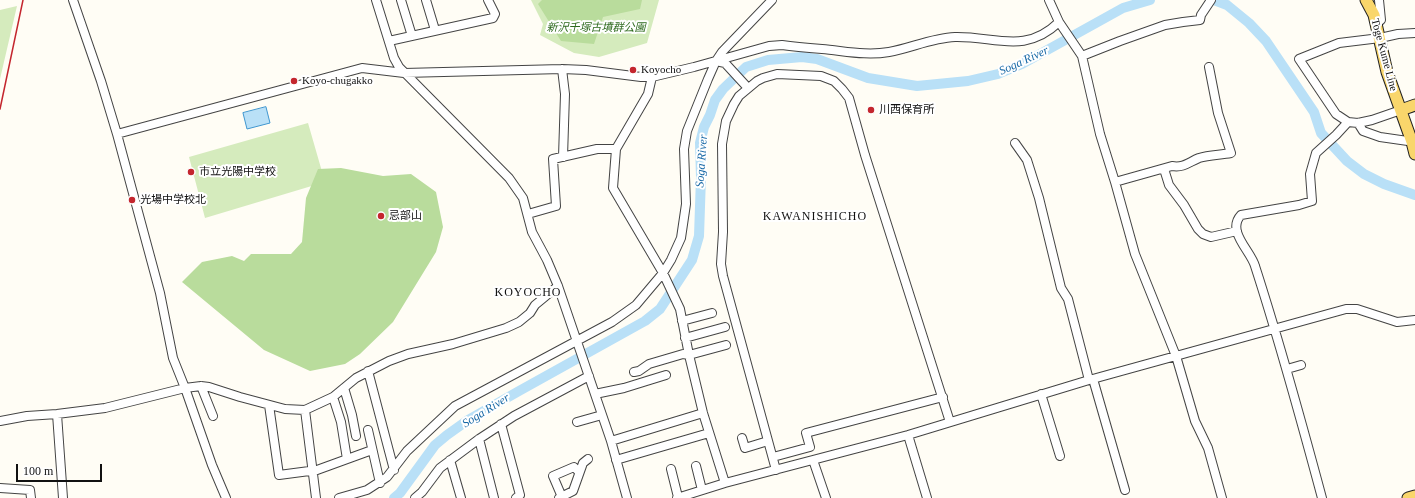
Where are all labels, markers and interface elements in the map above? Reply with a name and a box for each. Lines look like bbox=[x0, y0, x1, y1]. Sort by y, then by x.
street label: Toge Kume Line bbox=[1368, 17, 1400, 93]
park label: 新沢千塚古墳群公園 bbox=[547, 21, 645, 35]
water label: Soga River bbox=[997, 43, 1051, 79]
place label: Koyocho bbox=[641, 63, 681, 77]
marker: Koyocho bbox=[628, 65, 638, 75]
place label: Koyo-chugakko bbox=[302, 74, 373, 88]
marker: Koyo-chugakko bbox=[289, 76, 299, 86]
place label: 川西保育所 bbox=[879, 103, 934, 117]
marker: 川西保育所 bbox=[866, 105, 876, 115]
water label: Soga River bbox=[693, 134, 711, 188]
place label: 市立光陽中学校 bbox=[199, 165, 276, 179]
marker: 市立光陽中学校 bbox=[186, 167, 196, 177]
place label: 光場中学校北 bbox=[140, 193, 206, 207]
marker: 光場中学校北 bbox=[127, 195, 137, 205]
place label: 忌部山 bbox=[389, 209, 422, 223]
district label: KAWANISHICHO bbox=[763, 210, 867, 224]
marker: 忌部山 bbox=[376, 211, 386, 221]
district label: KOYOCHO bbox=[494, 286, 562, 300]
water label: Soga River bbox=[460, 391, 512, 431]
scale bar bbox=[18, 456, 104, 482]
text: 100 m bbox=[23, 464, 53, 478]

